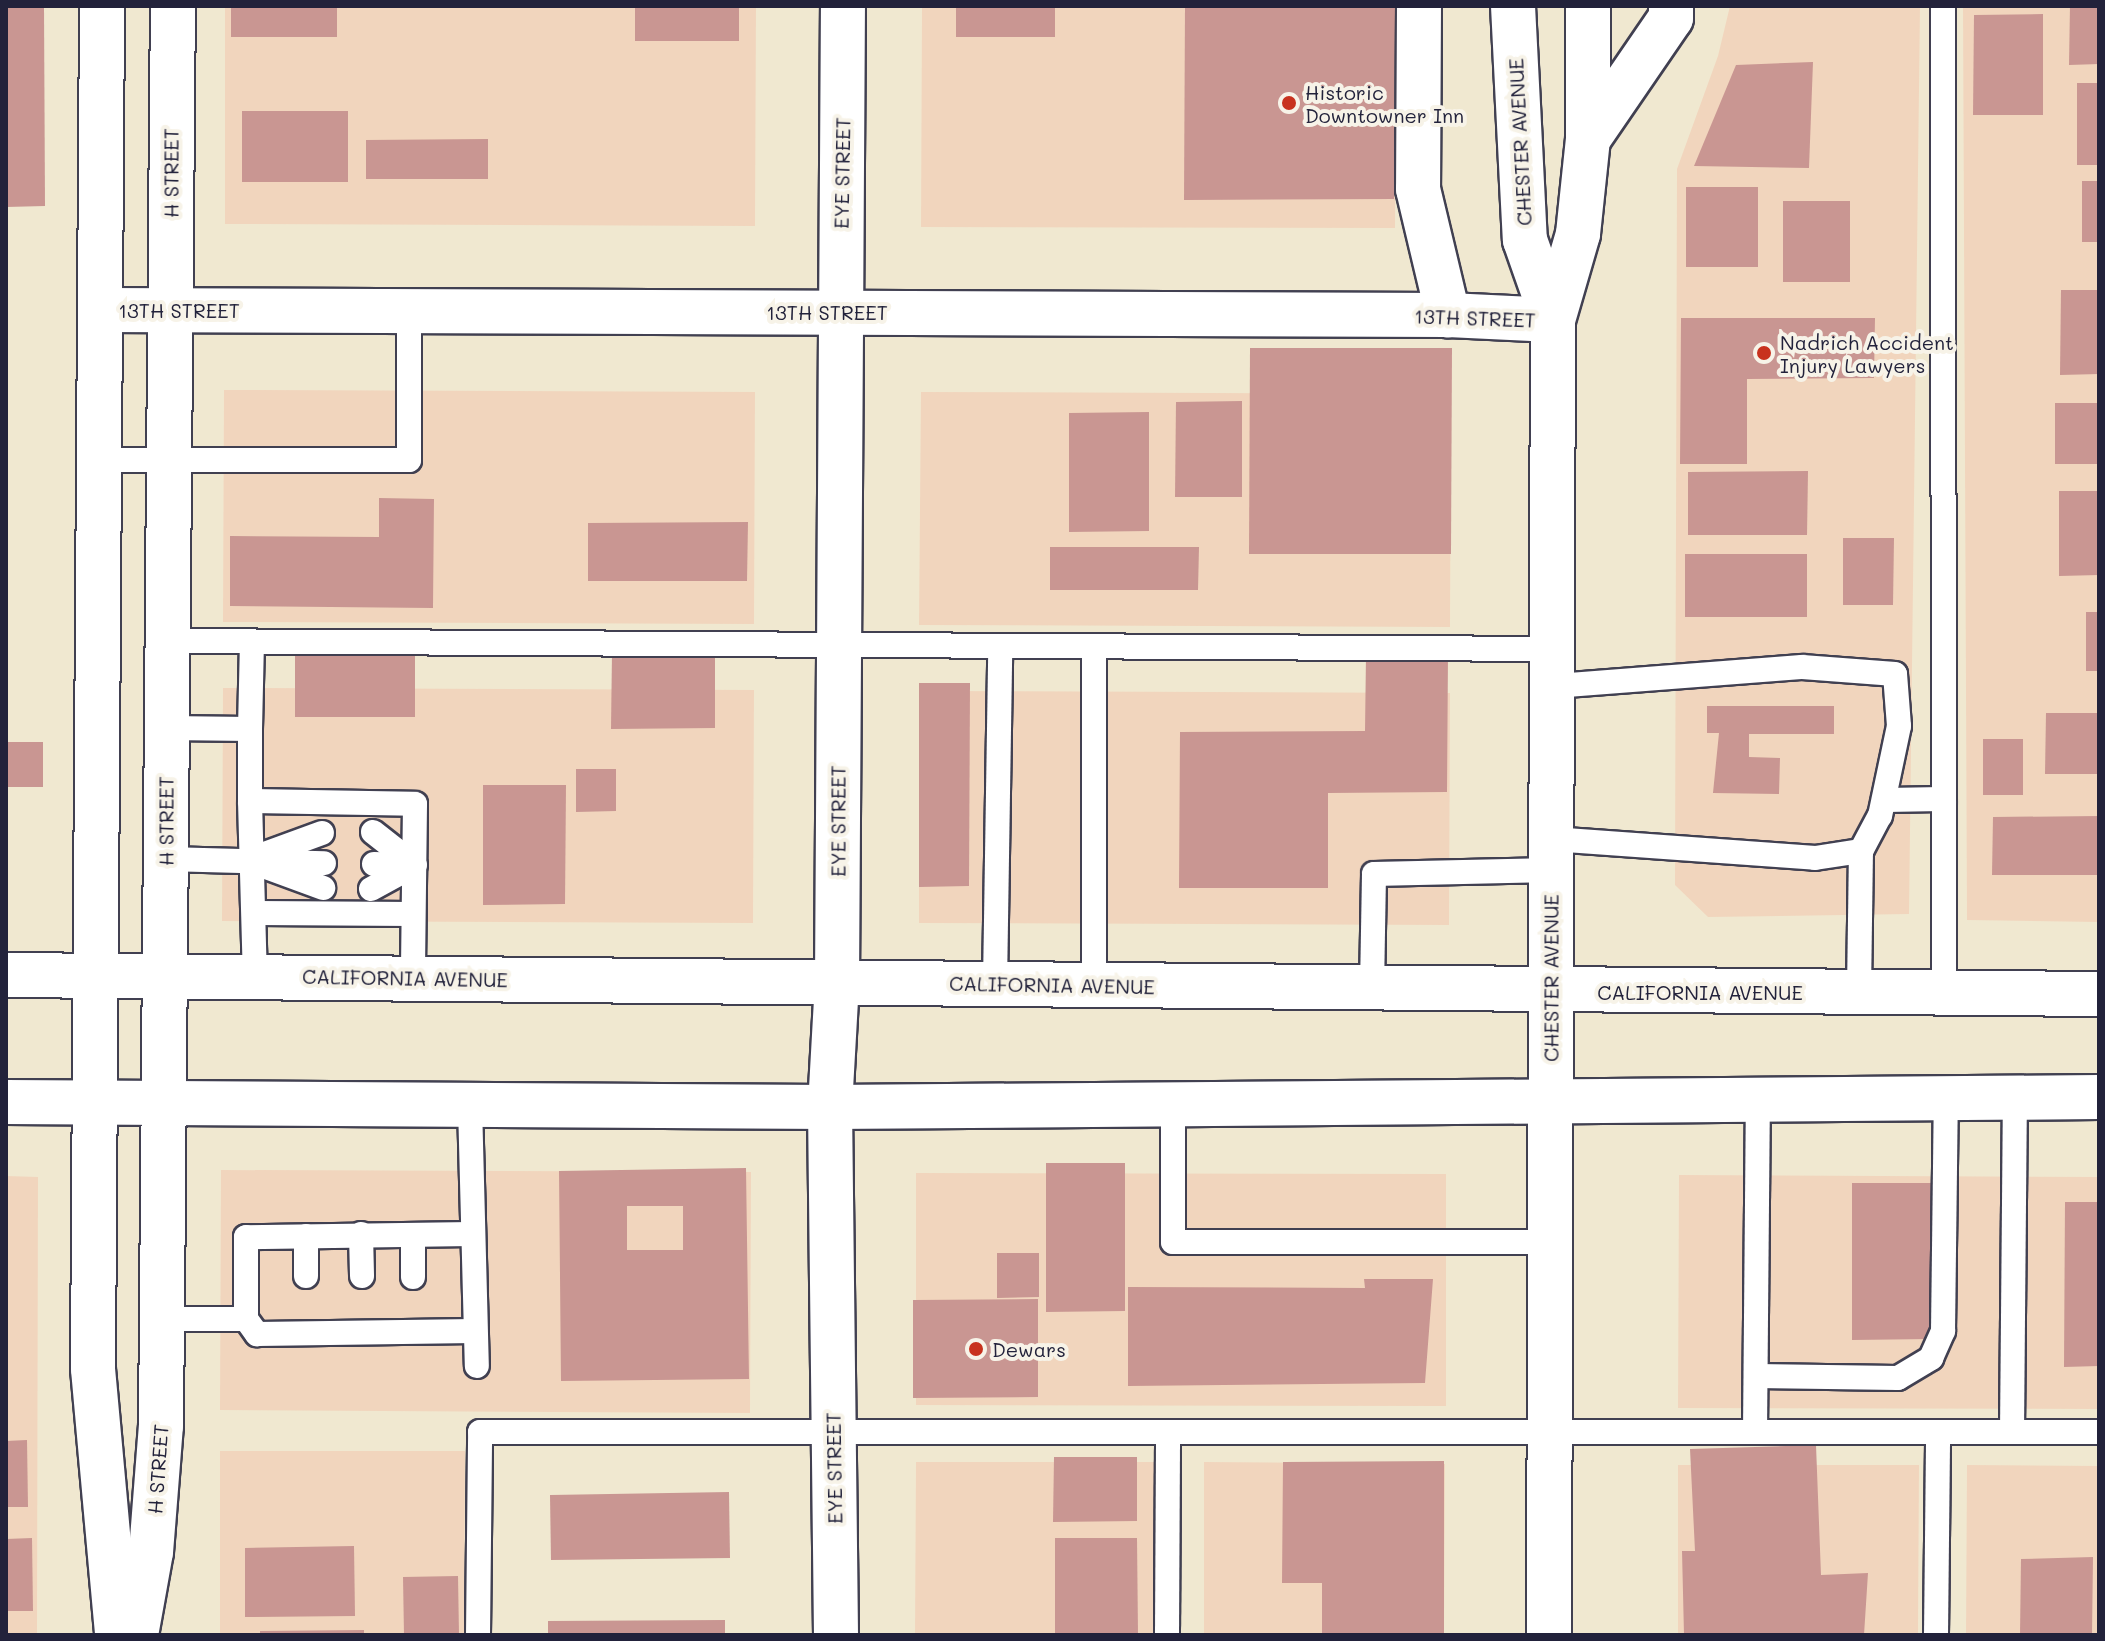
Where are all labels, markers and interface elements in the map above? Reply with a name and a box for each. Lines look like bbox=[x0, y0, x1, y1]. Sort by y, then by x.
street label: CHESTER AVENUE bbox=[1504, 58, 1536, 226]
place label: Historic Downtowner Inn bbox=[1305, 80, 1464, 127]
marker: Historic Downtowner Inn bbox=[1280, 94, 1298, 112]
street label: EYE STREET bbox=[829, 117, 855, 229]
street label: H STREET bbox=[159, 128, 183, 218]
street label: 13TH STREET bbox=[118, 298, 240, 322]
street label: 13TH STREET bbox=[766, 300, 888, 324]
street label: 13TH STREET bbox=[1414, 304, 1536, 332]
place label: Nadrich Accident Injury Lawyers bbox=[1780, 330, 1954, 377]
marker: Nadrich Accident Injury Lawyers bbox=[1755, 344, 1773, 362]
street label: EYE STREET bbox=[826, 765, 850, 877]
street label: H STREET bbox=[154, 776, 178, 866]
street label: CHESTER AVENUE bbox=[1539, 894, 1563, 1062]
street label: CALIFORNIA AVENUE bbox=[302, 964, 508, 992]
street label: CALIFORNIA AVENUE bbox=[949, 971, 1155, 999]
street label: CALIFORNIA AVENUE bbox=[1597, 980, 1803, 1004]
place label: Dewars bbox=[992, 1337, 1066, 1361]
marker: Dewars bbox=[967, 1340, 985, 1358]
street label: EYE STREET bbox=[821, 1412, 847, 1524]
street label: H STREET bbox=[143, 1423, 173, 1515]

